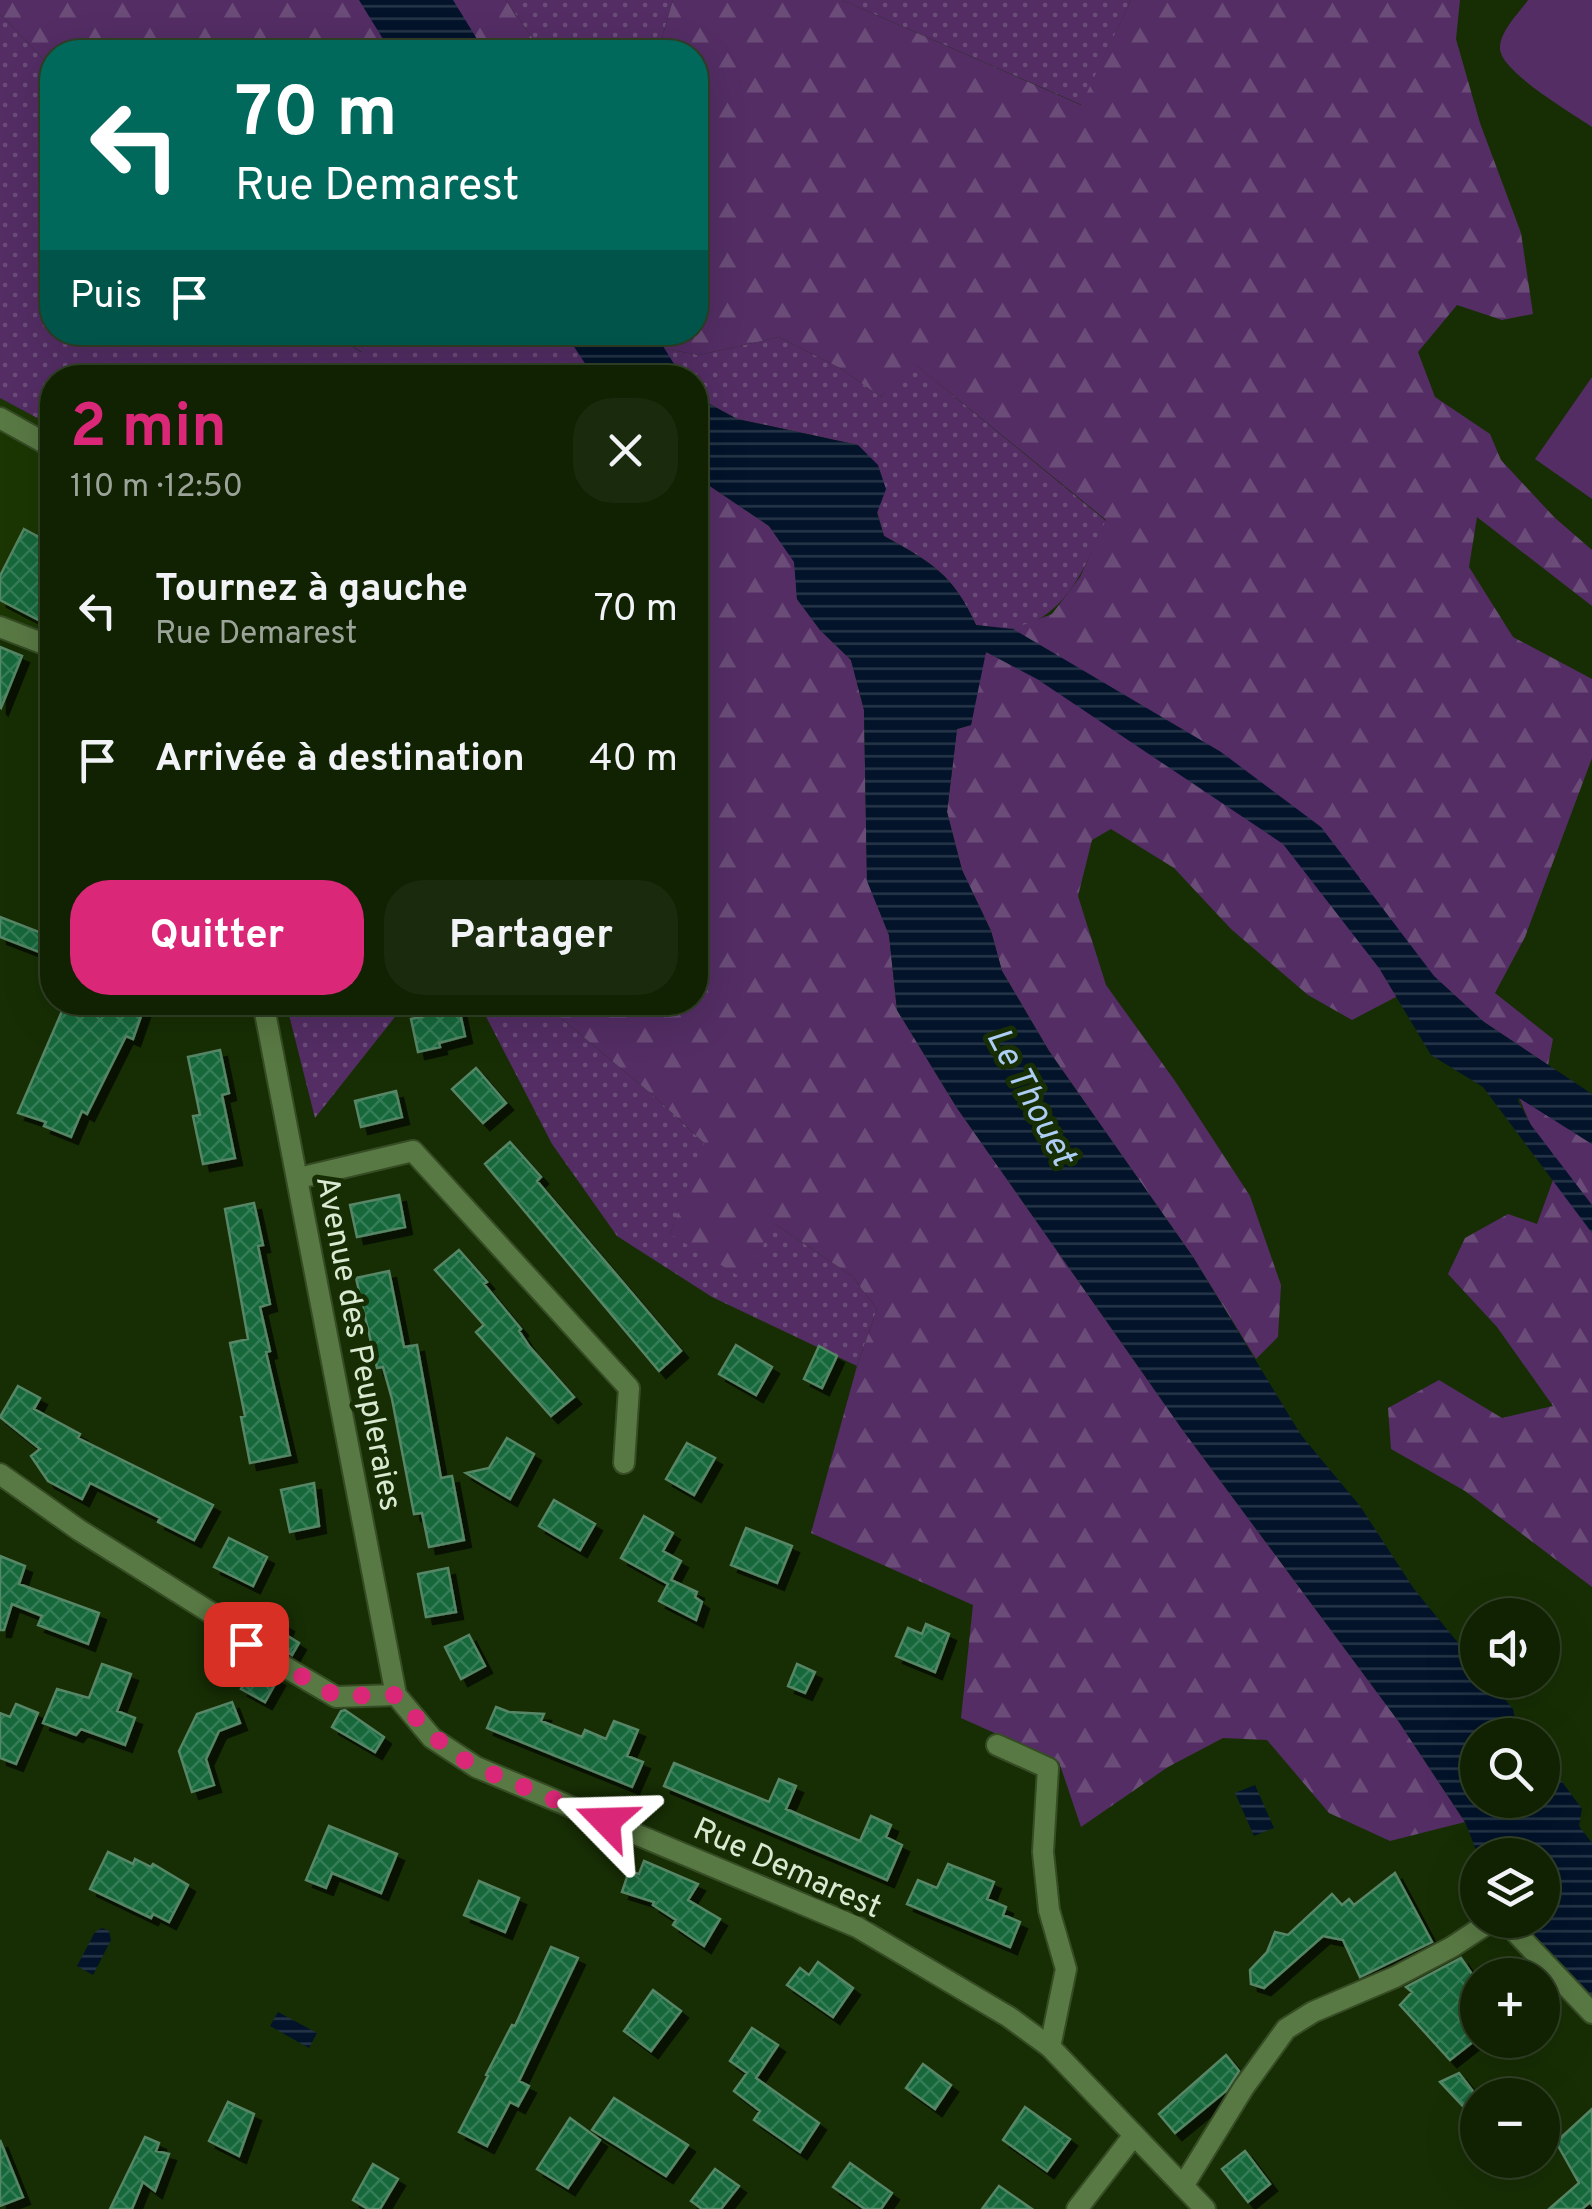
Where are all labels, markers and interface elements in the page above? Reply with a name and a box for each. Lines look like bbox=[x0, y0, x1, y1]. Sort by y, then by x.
text: 70 m bbox=[235, 72, 398, 161]
icon: left bbox=[70, 80, 200, 210]
text: Rue Demarest bbox=[235, 159, 519, 216]
icon: arrive bbox=[162, 270, 217, 325]
text: Puis bbox=[70, 273, 142, 322]
text: 2 min bbox=[70, 392, 227, 468]
button: close bbox=[573, 398, 678, 503]
text: 110 m · 12:50 bbox=[70, 468, 243, 508]
text: Tournez à gauche bbox=[155, 566, 468, 615]
icon: left bbox=[70, 583, 125, 638]
text: 70 m bbox=[594, 586, 678, 635]
text: Rue Demarest bbox=[155, 615, 357, 655]
icon: arrive bbox=[70, 733, 125, 788]
text: Arrivée à destination bbox=[155, 736, 525, 785]
text: 40 m bbox=[589, 736, 678, 785]
button: Quitter bbox=[70, 880, 364, 995]
button: Partager bbox=[384, 880, 678, 995]
water label: Le Thouet bbox=[975, 1021, 1085, 1175]
street label: Avenue des Peupleraies bbox=[305, 1173, 409, 1514]
map controls bbox=[1460, 1598, 1560, 2178]
button: sound bbox=[1460, 1598, 1560, 1698]
pin bbox=[204, 1602, 289, 1687]
icon: arrive bbox=[219, 1617, 274, 1672]
button: search bbox=[1460, 1718, 1560, 1818]
position arrow bbox=[554, 1769, 658, 1873]
street label: Rue Demarest bbox=[686, 1810, 887, 1929]
button: layers bbox=[1460, 1838, 1560, 1938]
button: + bbox=[1460, 1958, 1560, 2058]
button: − bbox=[1460, 2078, 1560, 2178]

